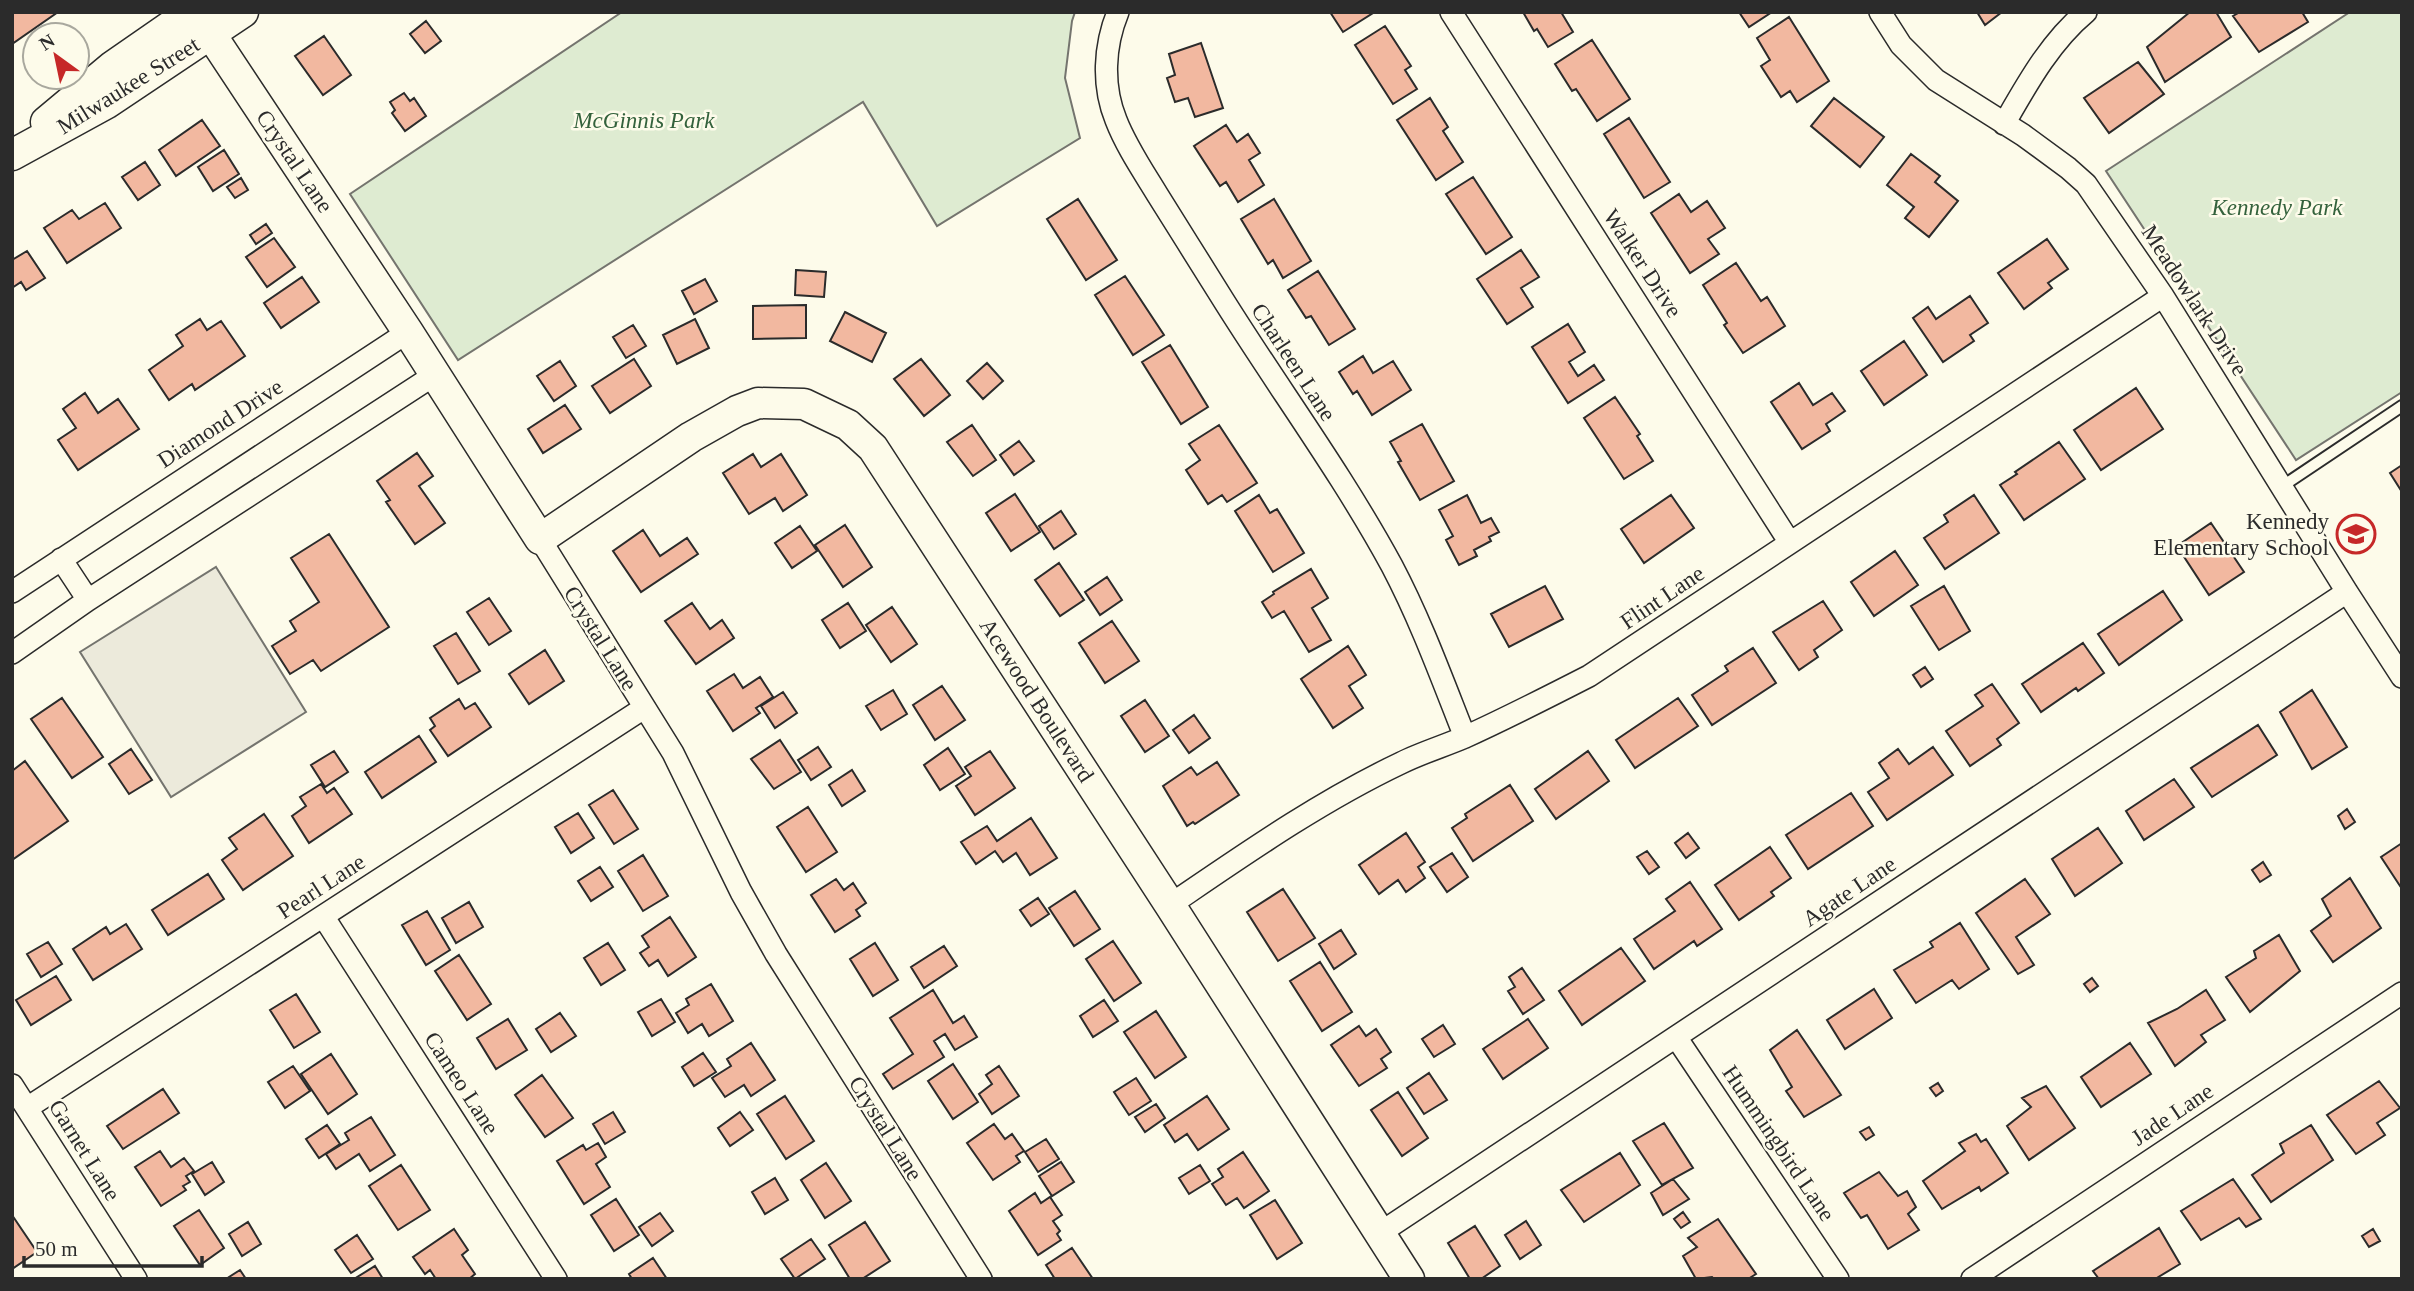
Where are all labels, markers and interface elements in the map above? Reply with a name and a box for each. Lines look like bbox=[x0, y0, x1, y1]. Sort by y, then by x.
north arrow bbox=[21, 21, 91, 91]
text: N bbox=[36, 29, 59, 55]
street label: Milwaukee Street bbox=[53, 31, 204, 139]
street label: Crystal Lane bbox=[251, 105, 338, 217]
park label: McGinnis Park bbox=[572, 108, 715, 133]
park label: Kennedy Park bbox=[2211, 195, 2343, 220]
street label: Walker Drive bbox=[1598, 204, 1687, 322]
street label: Meadowlark Drive bbox=[2137, 220, 2253, 380]
street label: Charleen Lane bbox=[1246, 299, 1341, 426]
street label: Diamond Drive bbox=[153, 374, 287, 473]
place label: Kennedy Elementary School bbox=[2153, 509, 2329, 560]
school or university icon: Kennedy Elementary School bbox=[2335, 513, 2377, 555]
street label: Flint Lane bbox=[1616, 560, 1709, 634]
street label: Crystal Lane bbox=[559, 582, 642, 695]
street label: Acewood Boulevard bbox=[974, 614, 1099, 787]
street label: Pearl Lane bbox=[273, 849, 370, 924]
street label: Agate Lane bbox=[1798, 851, 1900, 932]
street label: Cameo Lane bbox=[419, 1027, 504, 1139]
street label: Hummingbird Lane bbox=[1717, 1061, 1840, 1226]
street label: Crystal Lane bbox=[844, 1072, 927, 1185]
street label: Jade Lane bbox=[2127, 1078, 2218, 1151]
street label: Garnet Lane bbox=[44, 1095, 125, 1205]
scale bar bbox=[24, 1224, 203, 1268]
text: 50 m bbox=[35, 1237, 78, 1261]

